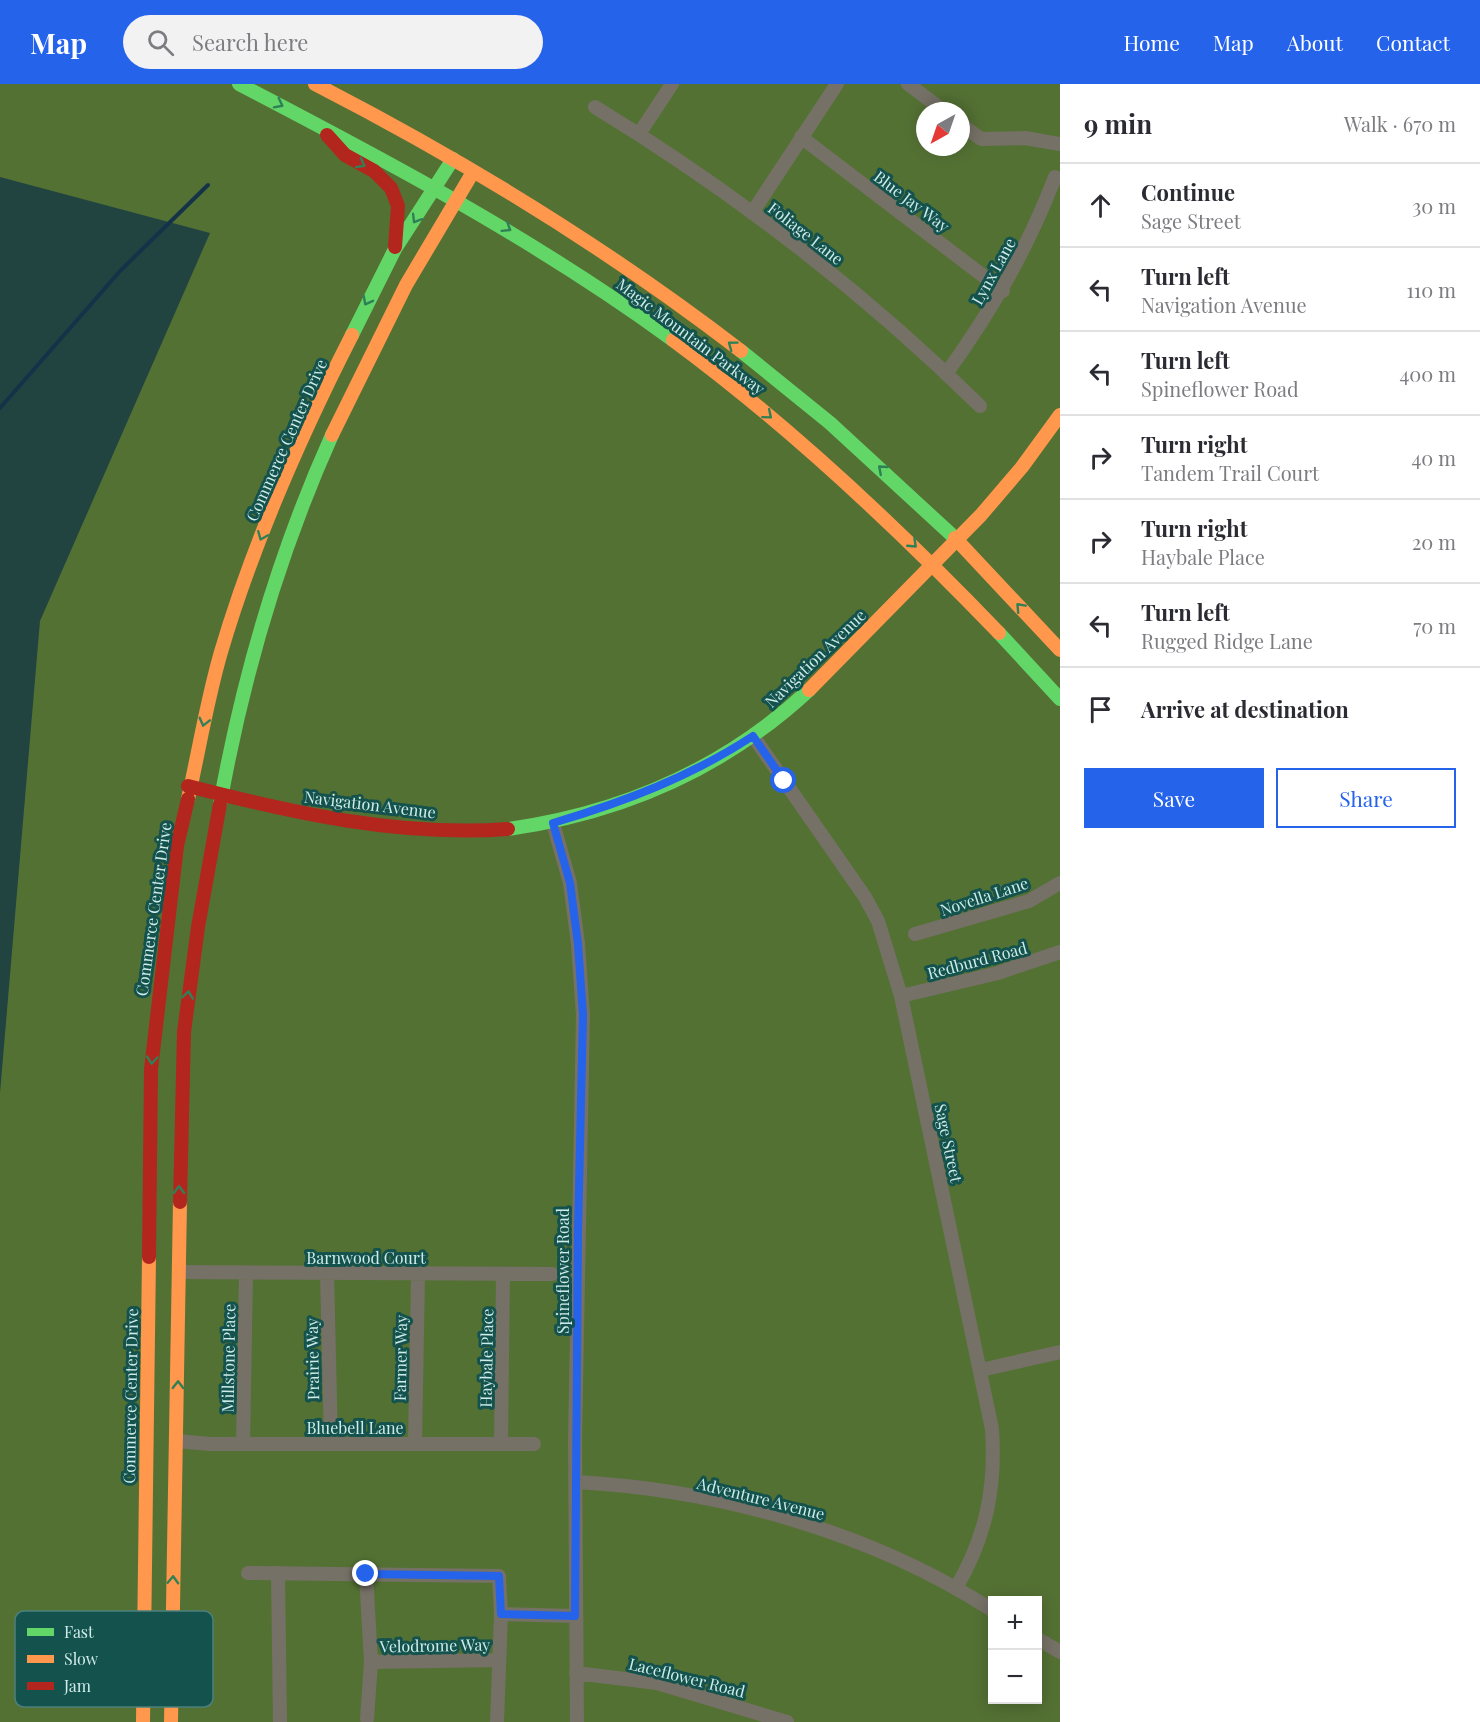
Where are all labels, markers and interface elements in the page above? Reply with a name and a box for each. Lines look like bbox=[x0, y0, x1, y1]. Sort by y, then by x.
search box bbox=[123, 15, 543, 69]
text: Map bbox=[30, 24, 87, 61]
icon: search bbox=[144, 26, 177, 59]
text: Search here bbox=[192, 27, 308, 57]
text: Home bbox=[1124, 28, 1180, 56]
text: Map bbox=[1213, 28, 1254, 56]
text: About bbox=[1287, 28, 1343, 56]
text: Contact bbox=[1376, 28, 1450, 56]
one-way arrow bbox=[272, 97, 283, 109]
north arrow bbox=[916, 102, 970, 156]
text: 9 min bbox=[1084, 106, 1152, 141]
text: Walk · 670 m bbox=[1344, 110, 1456, 137]
one-way arrow bbox=[355, 157, 365, 168]
street label: Blue Jay Way bbox=[870, 166, 954, 236]
text: Continue bbox=[1141, 177, 1235, 207]
icon: ahead bbox=[1084, 189, 1117, 222]
text: 30 m bbox=[1412, 192, 1456, 219]
street label: Foliage Lane bbox=[764, 197, 848, 269]
text: Sage Street bbox=[1141, 207, 1241, 234]
one-way arrow bbox=[411, 213, 423, 223]
one-way arrow bbox=[500, 221, 511, 232]
street label: Lynx Lane bbox=[966, 234, 1020, 308]
text: Turn left bbox=[1141, 261, 1230, 291]
street label: Magic Mountain Parkway bbox=[612, 273, 770, 399]
icon: left bbox=[1084, 273, 1117, 306]
text: 110 m bbox=[1406, 276, 1456, 303]
text: Navigation Avenue bbox=[1141, 291, 1307, 318]
one-way arrow bbox=[363, 295, 375, 306]
one-way arrow bbox=[728, 341, 739, 352]
text: Turn left bbox=[1141, 345, 1230, 375]
street label: Commerce Center Drive bbox=[241, 356, 331, 524]
icon: left bbox=[1084, 357, 1117, 390]
text: 400 m bbox=[1399, 360, 1456, 387]
text: Spineflower Road bbox=[1141, 375, 1299, 402]
one-way arrow bbox=[761, 407, 772, 418]
text: Turn right bbox=[1141, 429, 1247, 459]
icon: right bbox=[1084, 441, 1117, 474]
text: 40 m bbox=[1411, 444, 1456, 471]
text: Tandem Trail Court bbox=[1141, 459, 1319, 486]
one-way arrow bbox=[879, 465, 889, 476]
text: Turn right bbox=[1141, 513, 1247, 543]
icon: right bbox=[1084, 525, 1117, 558]
text: 20 m bbox=[1412, 528, 1456, 555]
one-way arrow bbox=[257, 530, 269, 541]
one-way arrow bbox=[906, 537, 917, 548]
text: Haybale Place bbox=[1141, 543, 1265, 570]
text: Turn left bbox=[1141, 597, 1230, 627]
street label: Navigation Avenue bbox=[760, 604, 870, 712]
one-way arrow bbox=[1017, 604, 1028, 615]
icon: left bbox=[1084, 609, 1117, 642]
text: 70 m bbox=[1413, 612, 1456, 639]
text: Rugged Ridge Lane bbox=[1141, 627, 1313, 654]
icon: arrive bbox=[1084, 693, 1117, 726]
text: Arrive at destination bbox=[1141, 694, 1349, 724]
one-way arrow bbox=[199, 717, 212, 727]
route start bbox=[770, 767, 796, 793]
button: Save bbox=[1084, 768, 1264, 828]
button: Share bbox=[1276, 768, 1456, 828]
street label: Navigation Avenue bbox=[303, 786, 437, 822]
street label: Commerce Center Drive bbox=[130, 821, 176, 997]
street label: Novella Lane bbox=[937, 872, 1031, 920]
street label: Redburd Road bbox=[925, 937, 1029, 983]
one-way arrow bbox=[182, 990, 194, 1000]
one-way arrow bbox=[146, 1055, 159, 1064]
street label: Sage Street bbox=[930, 1102, 968, 1185]
one-way arrow bbox=[173, 1185, 185, 1194]
street label: Spineflower Road bbox=[552, 1208, 573, 1334]
street label: Barnwood Court bbox=[306, 1247, 426, 1268]
street label: Millstone Place bbox=[217, 1304, 239, 1412]
street label: Commerce Center Drive bbox=[118, 1308, 142, 1484]
street label: Haybale Place bbox=[475, 1308, 497, 1408]
street label: Farmer Way bbox=[389, 1315, 411, 1401]
street label: Prairie Way bbox=[301, 1318, 323, 1400]
one-way arrow bbox=[172, 1380, 184, 1389]
street label: Bluebell Lane bbox=[306, 1417, 404, 1438]
street label: Adventure Avenue bbox=[694, 1472, 827, 1524]
route end bbox=[352, 1560, 378, 1586]
one-way arrow bbox=[166, 1575, 179, 1584]
map controls bbox=[988, 1596, 1042, 1704]
button: + bbox=[988, 1596, 1042, 1650]
legend bbox=[15, 1611, 213, 1707]
text: Fast bbox=[64, 1621, 94, 1642]
street label: Velodrome Way bbox=[379, 1634, 490, 1656]
text: Slow bbox=[64, 1648, 99, 1669]
button: − bbox=[988, 1650, 1042, 1704]
street label: Laceflower Road bbox=[627, 1652, 747, 1702]
text: Jam bbox=[63, 1675, 91, 1696]

